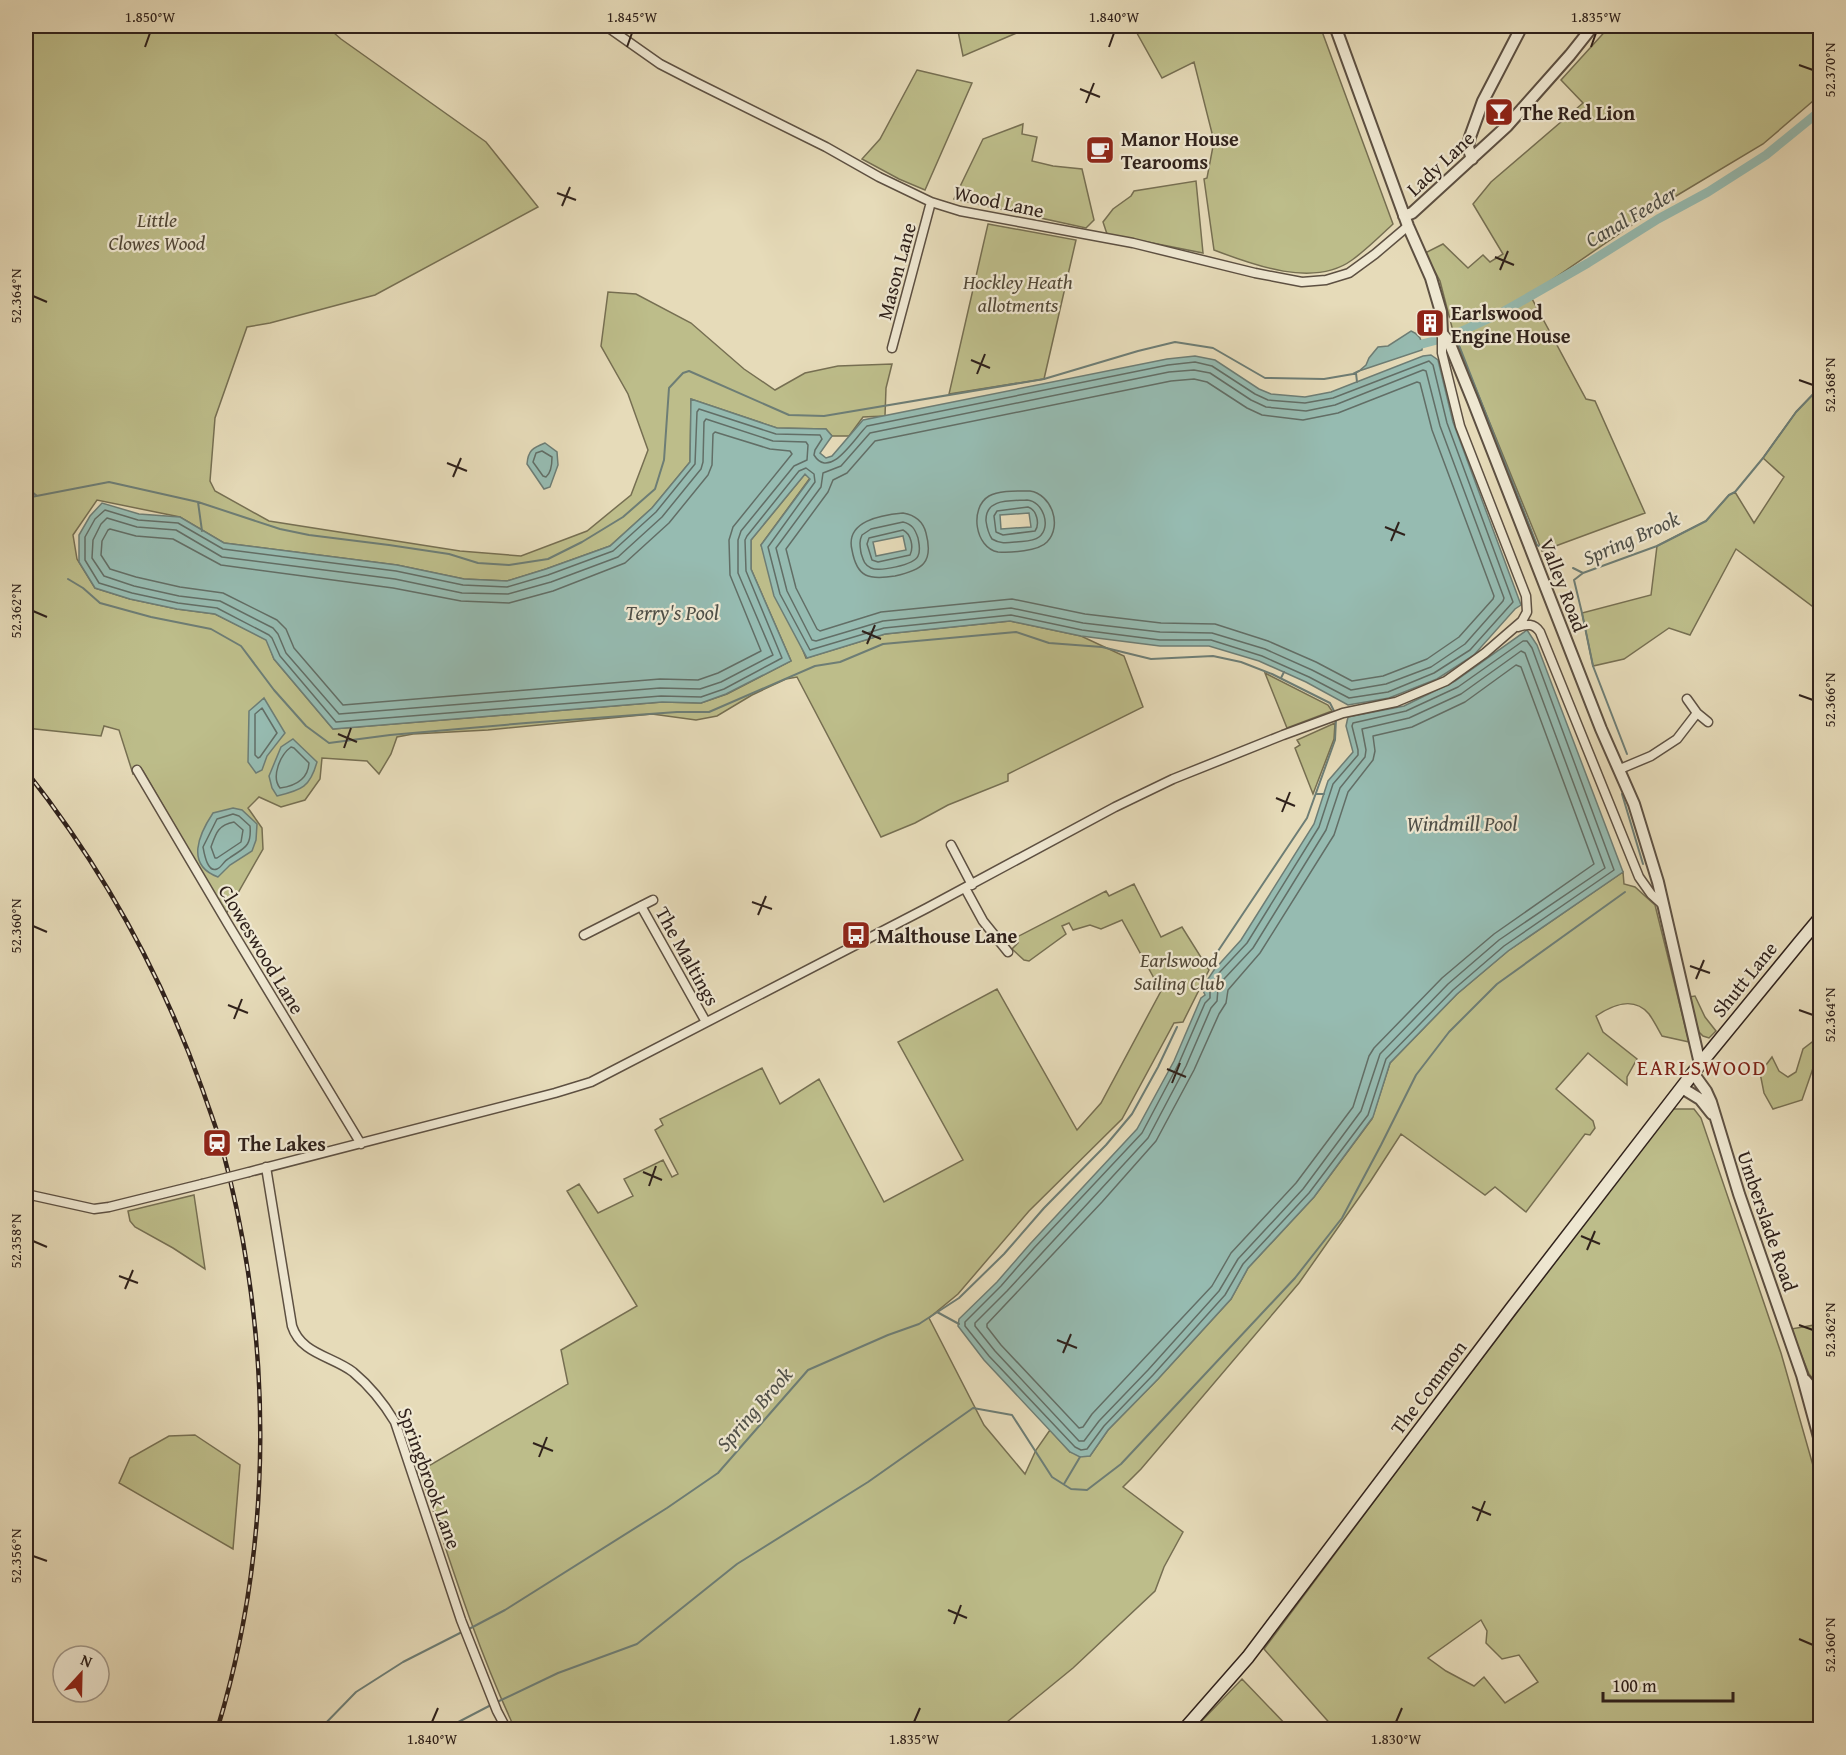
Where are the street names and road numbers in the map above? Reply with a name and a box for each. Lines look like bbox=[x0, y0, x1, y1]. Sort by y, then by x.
street label: Lady Lane bbox=[1399, 124, 1481, 202]
street label: Wood Lane bbox=[951, 177, 1047, 225]
street label: Mason Lane bbox=[869, 219, 923, 323]
street label: Valley Road bbox=[1533, 534, 1595, 636]
street label: Cloweswood Lane bbox=[212, 879, 312, 1019]
street label: The Maltings bbox=[649, 901, 727, 1011]
street label: Shutt Lane bbox=[1704, 935, 1784, 1023]
street label: Umberslade Road bbox=[1730, 1147, 1806, 1295]
street label: The Common bbox=[1383, 1334, 1473, 1440]
street label: Springbrook Lane bbox=[391, 1403, 469, 1553]

